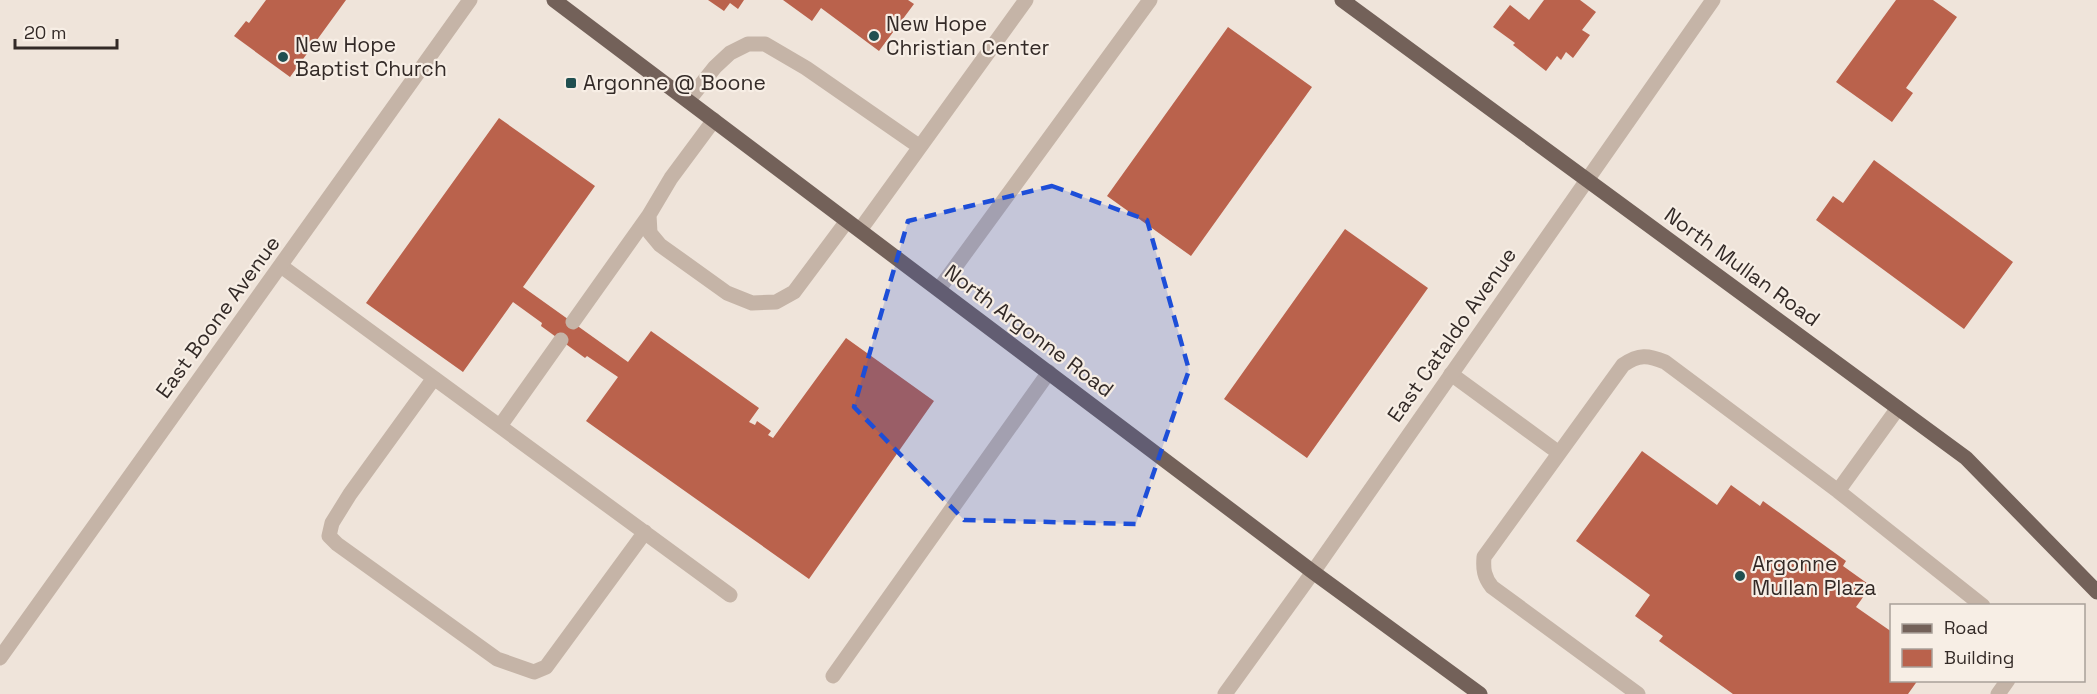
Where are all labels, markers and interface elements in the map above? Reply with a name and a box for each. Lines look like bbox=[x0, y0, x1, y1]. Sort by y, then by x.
place label: New Hope Christian Center bbox=[886, 10, 1050, 61]
scale bar bbox=[15, 12, 117, 50]
text: 20 m bbox=[24, 21, 67, 44]
marker: New Hope Christian Center bbox=[867, 29, 881, 43]
place label: New Hope Baptist Church bbox=[295, 31, 447, 82]
marker: New Hope Baptist Church bbox=[276, 50, 290, 64]
place label: Argonne @ Boone bbox=[583, 69, 766, 96]
marker: Argonne @ Boone bbox=[564, 76, 578, 90]
street label: North Mullan Road bbox=[1659, 201, 1825, 332]
street label: East Boone Avenue bbox=[150, 230, 286, 403]
street label: East Cataldo Avenue bbox=[1381, 242, 1522, 427]
street label: North Argonne Road bbox=[939, 258, 1119, 403]
place label: Argonne Mullan Plaza bbox=[1752, 550, 1876, 601]
marker: Argonne Mullan Plaza bbox=[1733, 569, 1747, 583]
legend bbox=[1890, 604, 2085, 682]
text: Road bbox=[1944, 616, 1988, 639]
text: Building bbox=[1944, 646, 2014, 669]

